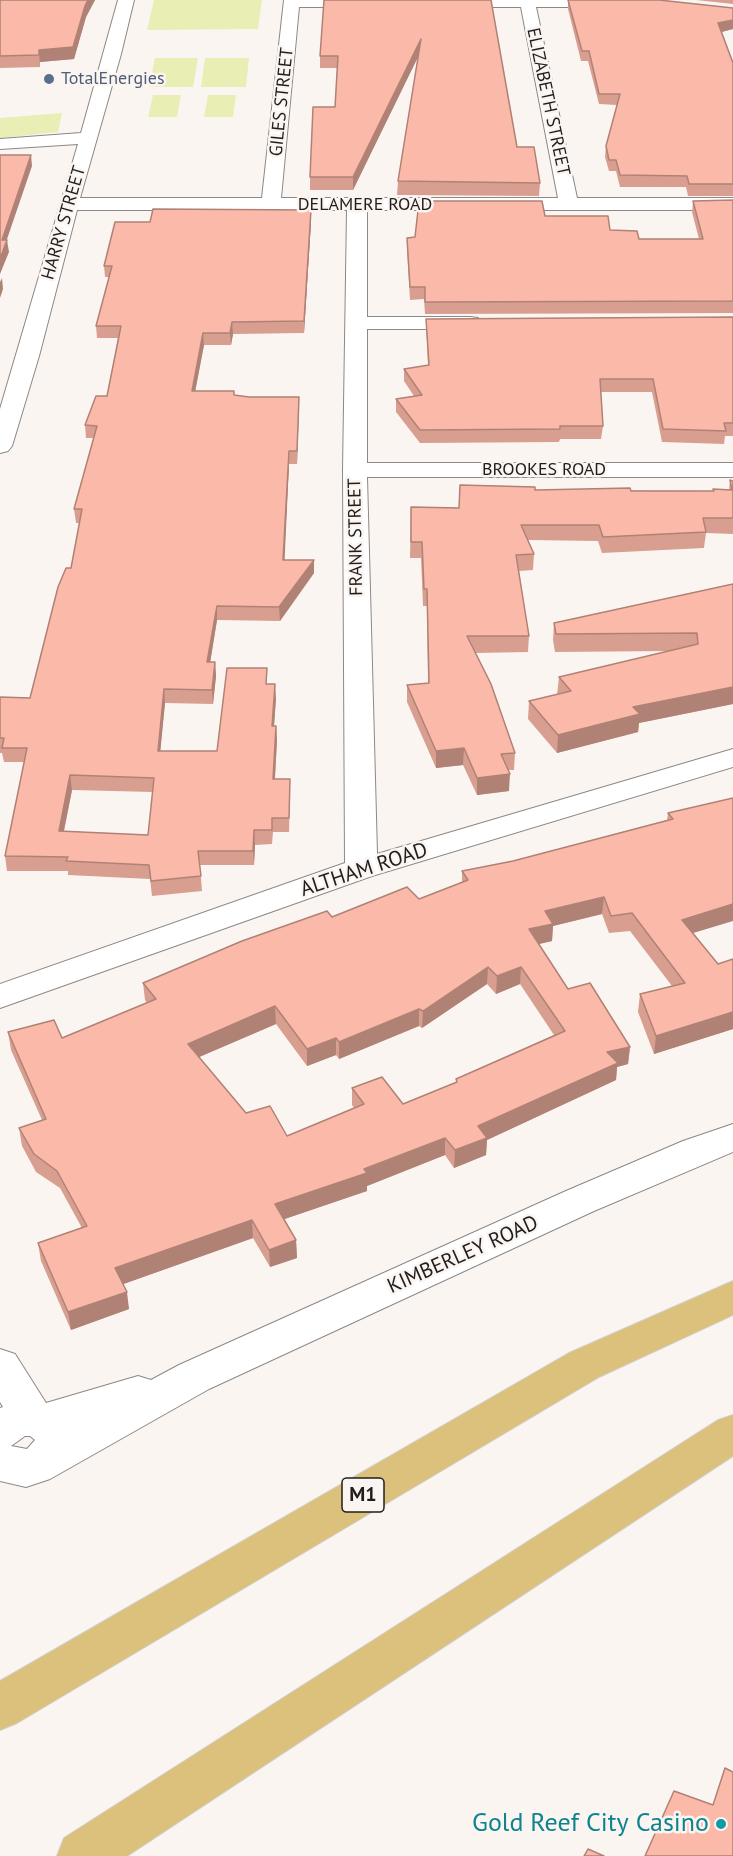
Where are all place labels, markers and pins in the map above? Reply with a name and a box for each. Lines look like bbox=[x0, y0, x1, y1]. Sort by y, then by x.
place label: TotalEnergies bbox=[61, 68, 165, 90]
marker: TotalEnergies bbox=[42, 72, 56, 86]
place label: Gold Reef City Casino bbox=[472, 1808, 709, 1840]
marker: Gold Reef City Casino bbox=[714, 1817, 728, 1831]

